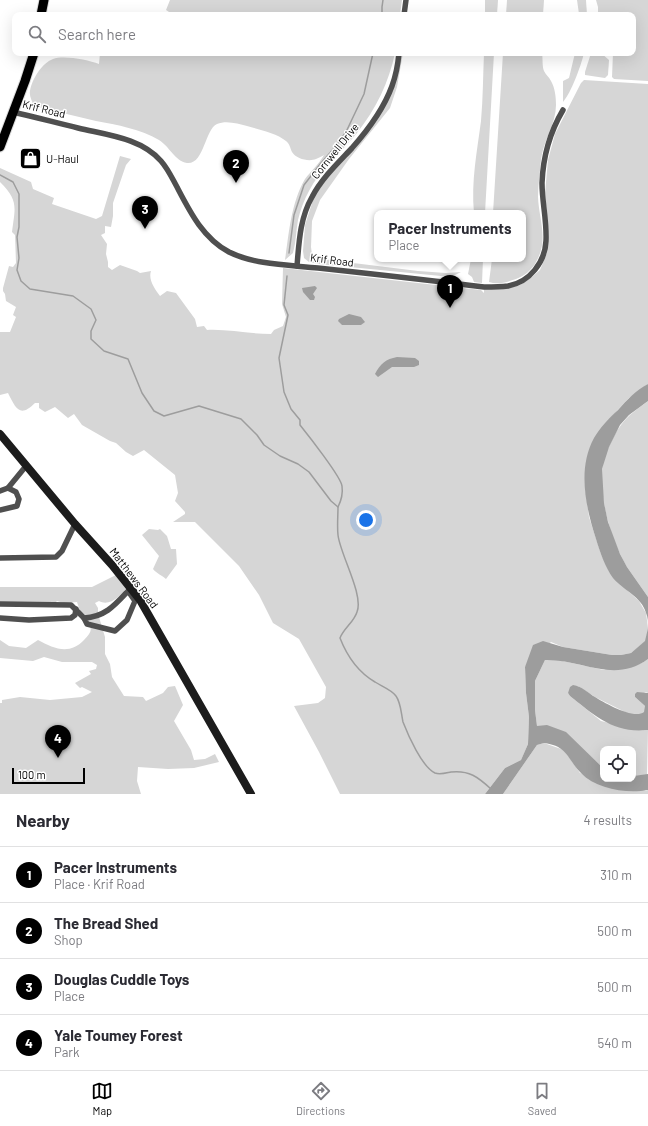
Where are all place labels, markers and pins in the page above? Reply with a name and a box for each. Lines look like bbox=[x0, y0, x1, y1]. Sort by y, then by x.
shop icon: U-Haul bbox=[17, 146, 43, 172]
pin: 2 bbox=[223, 150, 249, 183]
place label: U-Haul bbox=[46, 152, 79, 165]
pin: 3 bbox=[132, 196, 158, 229]
pin: 1 bbox=[437, 275, 463, 308]
pin: 4 bbox=[45, 725, 71, 758]

